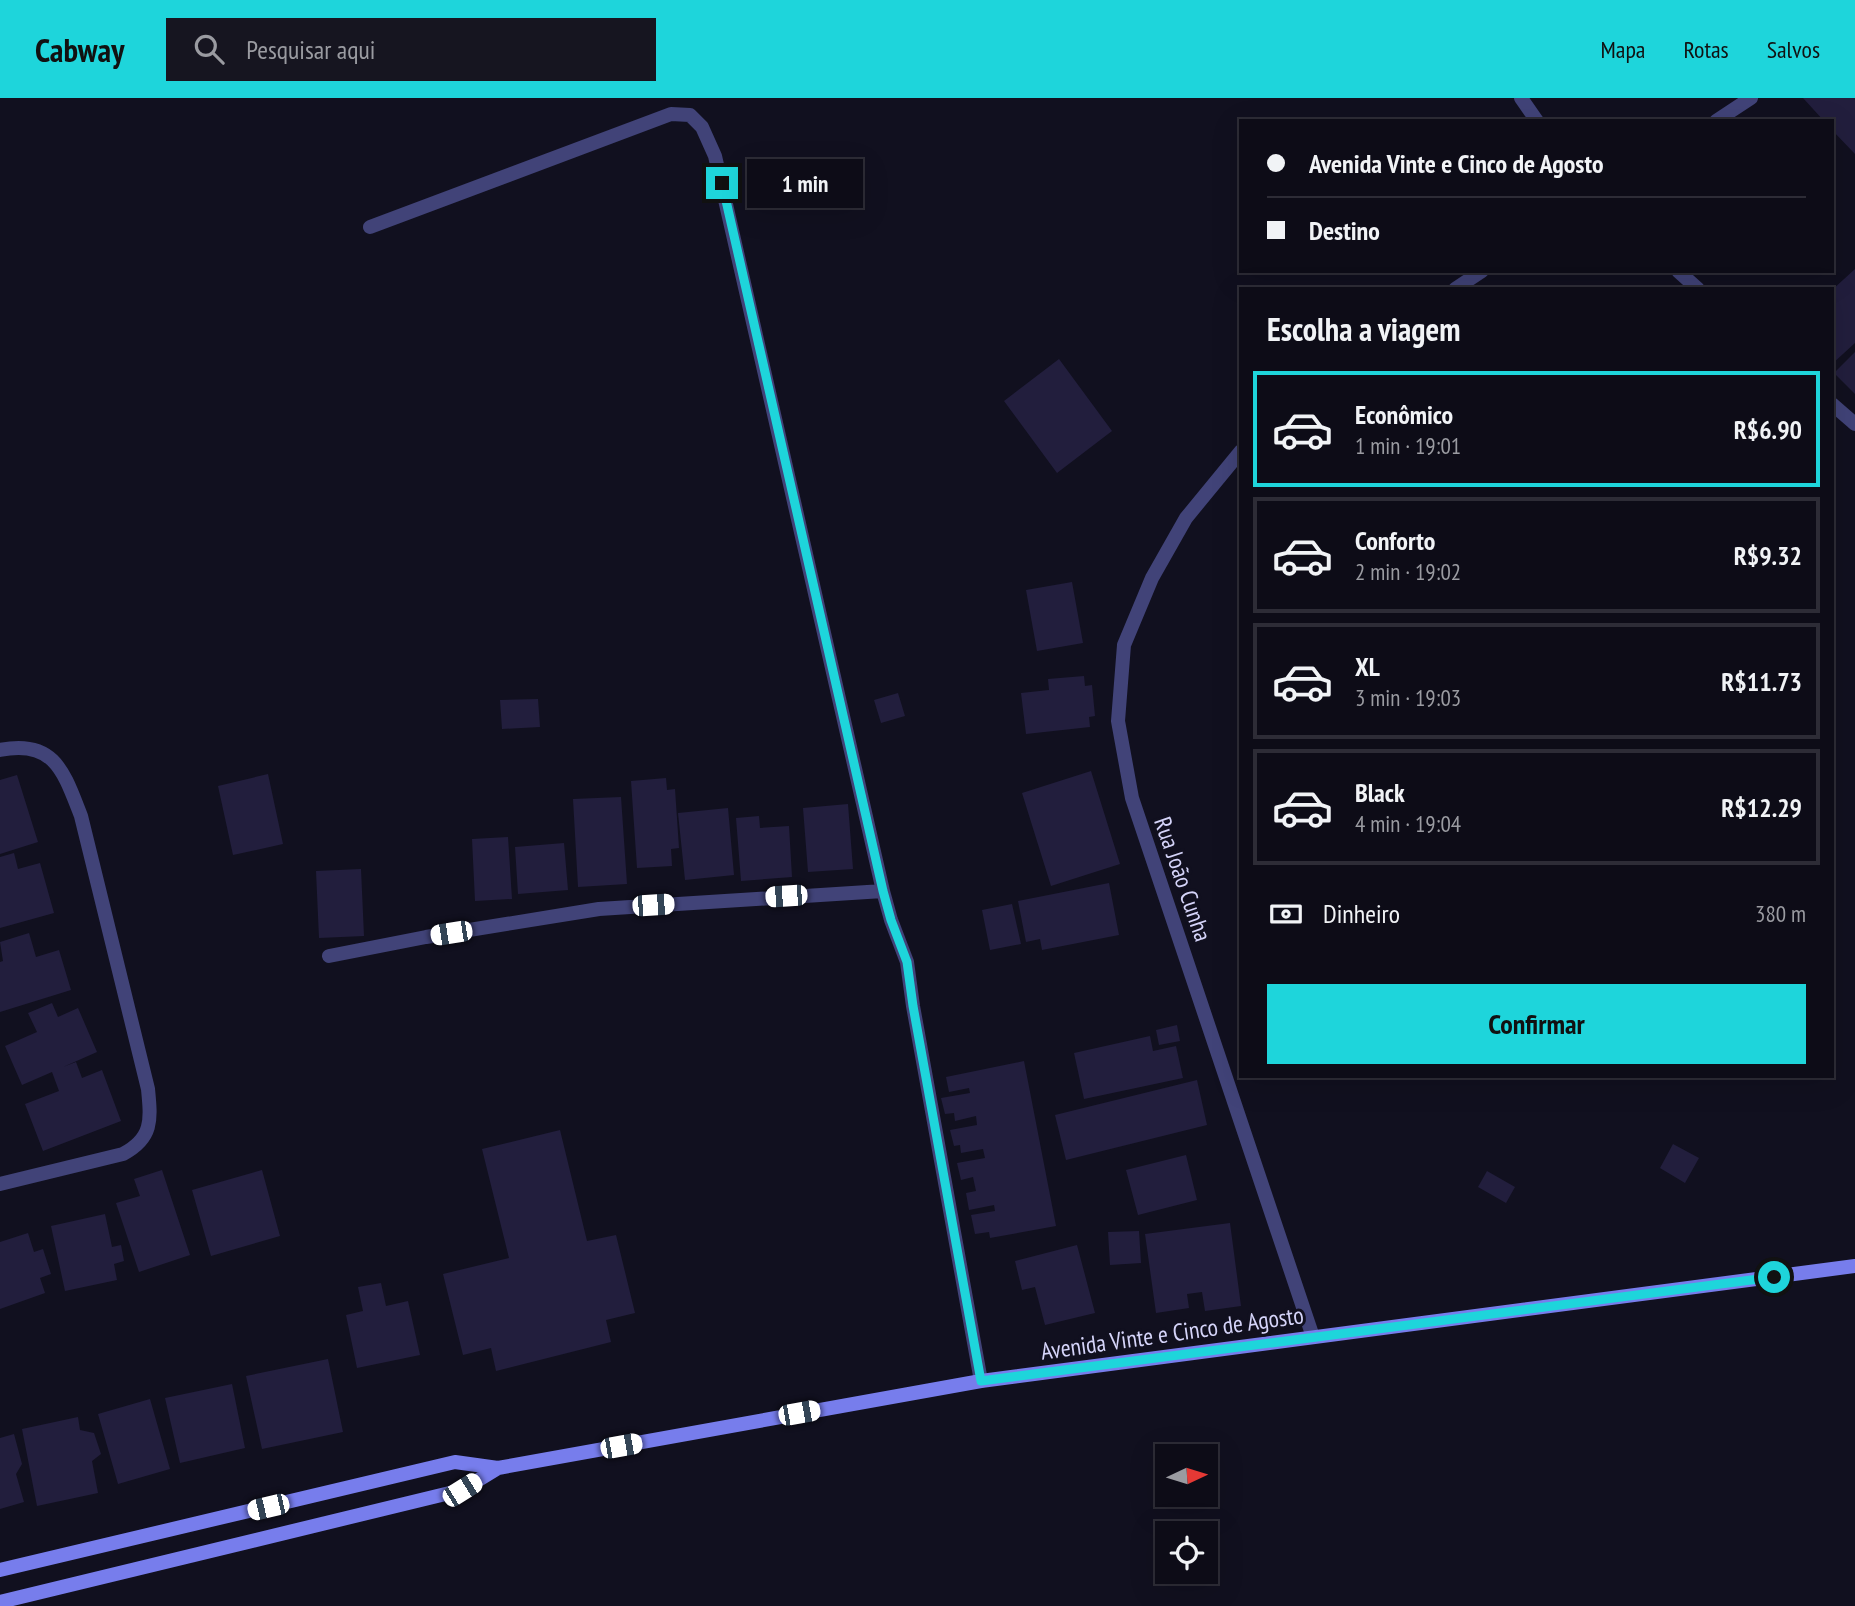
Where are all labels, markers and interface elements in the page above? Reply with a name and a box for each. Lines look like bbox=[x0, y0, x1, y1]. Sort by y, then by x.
search box bbox=[166, 18, 656, 81]
text: Cabway bbox=[35, 28, 124, 71]
icon: search bbox=[190, 30, 228, 68]
text: Pesquisar aqui bbox=[246, 33, 375, 66]
text: Mapa bbox=[1601, 34, 1645, 65]
text: Rotas bbox=[1683, 34, 1729, 65]
text: Salvos bbox=[1767, 34, 1820, 65]
text: Avenida Vinte e Cinco de Agosto bbox=[1309, 147, 1604, 180]
callout: 1 min bbox=[746, 158, 862, 208]
route end bbox=[706, 167, 738, 199]
text: 1 min bbox=[782, 169, 828, 198]
text: Destino bbox=[1309, 214, 1380, 247]
text: Escolha a viagem bbox=[1267, 308, 1460, 350]
icon: car bbox=[1271, 398, 1334, 461]
text: Econômico bbox=[1355, 398, 1453, 431]
text: R$6.90 bbox=[1734, 413, 1802, 446]
text: 1 min · 19:01 bbox=[1355, 431, 1461, 460]
icon: car bbox=[1271, 524, 1334, 587]
text: Conforto bbox=[1355, 524, 1435, 557]
text: R$9.32 bbox=[1734, 539, 1802, 572]
text: 2 min · 19:02 bbox=[1355, 557, 1461, 586]
icon: car bbox=[1271, 650, 1334, 713]
text: XL bbox=[1355, 650, 1380, 683]
text: R$11.73 bbox=[1721, 665, 1802, 698]
text: 3 min · 19:03 bbox=[1355, 683, 1461, 712]
icon: car bbox=[1271, 776, 1334, 839]
text: Black bbox=[1355, 776, 1405, 809]
text: R$12.29 bbox=[1721, 791, 1802, 824]
text: 4 min · 19:04 bbox=[1355, 809, 1461, 838]
street label: Rua João Cunha bbox=[1147, 813, 1219, 945]
car bbox=[765, 884, 808, 908]
car bbox=[632, 893, 675, 917]
icon: cash bbox=[1267, 895, 1305, 933]
text: Dinheiro bbox=[1323, 897, 1400, 930]
text: 380 m bbox=[1755, 899, 1806, 928]
car bbox=[429, 919, 474, 947]
button: Confirmar bbox=[1267, 984, 1806, 1064]
route start bbox=[1758, 1261, 1790, 1293]
street label: Avenida Vinte e Cinco de Agosto bbox=[1039, 1299, 1305, 1367]
car bbox=[777, 1399, 822, 1427]
car bbox=[599, 1432, 644, 1460]
north arrow bbox=[1155, 1444, 1218, 1507]
map controls bbox=[1155, 1444, 1218, 1584]
car bbox=[439, 1470, 486, 1510]
car bbox=[246, 1492, 291, 1522]
button: locate bbox=[1155, 1521, 1218, 1584]

